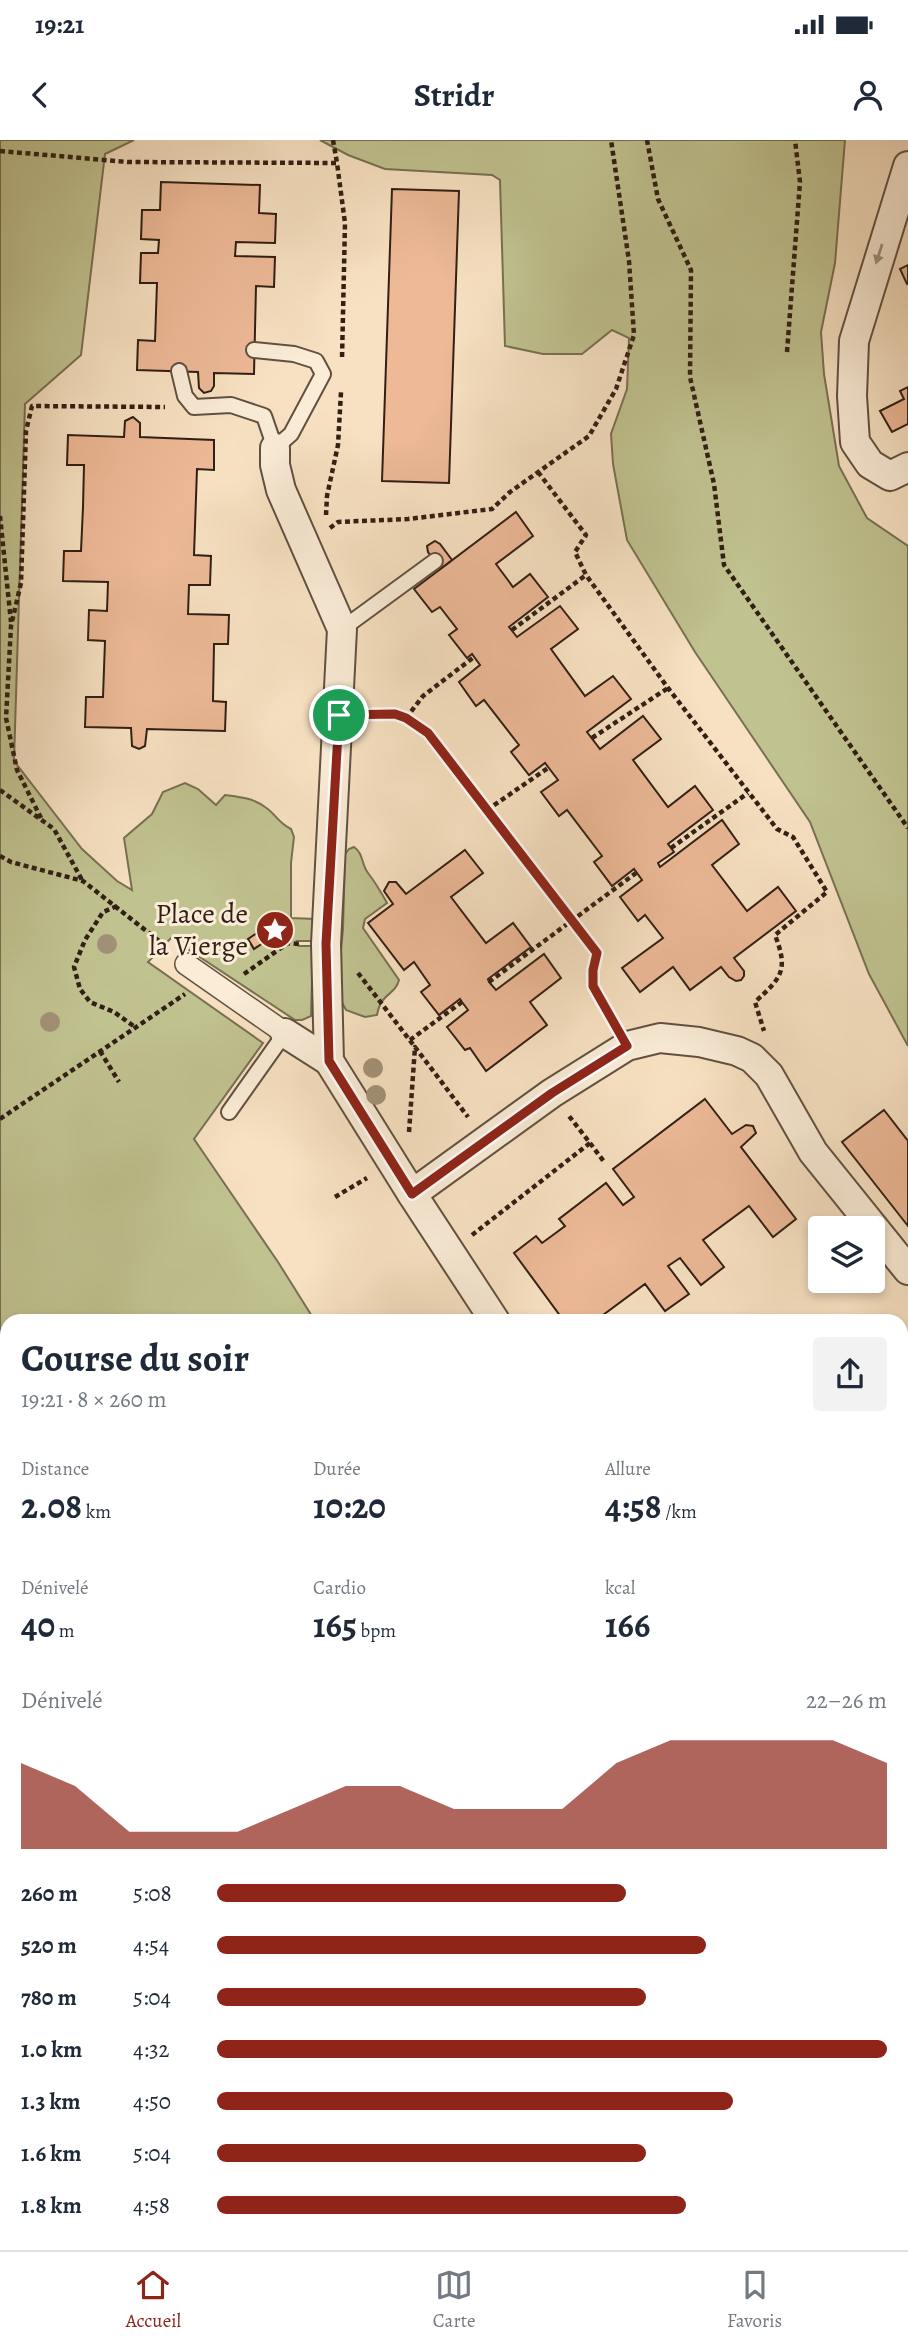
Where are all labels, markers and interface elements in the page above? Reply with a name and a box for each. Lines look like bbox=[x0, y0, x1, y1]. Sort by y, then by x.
text: 19:21 bbox=[35, 7, 84, 42]
text: Stridr bbox=[414, 73, 494, 117]
icon: back bbox=[21, 76, 59, 114]
icon: person bbox=[849, 76, 887, 114]
one-way arrow bbox=[874, 244, 884, 265]
pin bbox=[309, 685, 369, 745]
icon: arrive bbox=[320, 696, 358, 734]
place label: Place de la Vierge bbox=[149, 895, 248, 965]
place icon: Place de la Vierge bbox=[254, 909, 296, 951]
map controls bbox=[808, 1216, 885, 1293]
button: layers bbox=[808, 1216, 885, 1293]
text: Course du soir bbox=[21, 1332, 249, 1384]
button: share bbox=[813, 1337, 887, 1411]
text: 19:21 · 8 × 260 m bbox=[21, 1384, 167, 1415]
text: Distance bbox=[21, 1456, 89, 1482]
text: Durée bbox=[313, 1456, 361, 1482]
text: Allure bbox=[605, 1456, 651, 1482]
text: 2.08 bbox=[21, 1482, 82, 1530]
text: 10:20 bbox=[313, 1482, 386, 1530]
text: 4:58 bbox=[605, 1482, 662, 1530]
text: km bbox=[82, 1499, 111, 1525]
text: /km bbox=[662, 1499, 697, 1525]
text: Dénivelé bbox=[21, 1575, 88, 1601]
text: Cardio bbox=[313, 1575, 366, 1601]
text: kcal bbox=[605, 1575, 635, 1601]
text: 40 bbox=[21, 1601, 55, 1649]
text: 165 bbox=[313, 1601, 357, 1649]
text: 166 bbox=[605, 1601, 650, 1649]
text: m bbox=[55, 1618, 75, 1644]
text: bpm bbox=[357, 1618, 396, 1644]
text: Dénivelé bbox=[21, 1685, 103, 1716]
text: 22–26 m bbox=[806, 1685, 887, 1716]
text: 260 m bbox=[21, 1878, 78, 1909]
text: 5:08 bbox=[133, 1878, 172, 1909]
text: 520 m bbox=[21, 1930, 77, 1961]
text: 4:54 bbox=[133, 1930, 169, 1961]
text: 780 m bbox=[21, 1982, 77, 2013]
text: 5:04 bbox=[133, 1982, 171, 2013]
text: 1.0 km bbox=[21, 2034, 82, 2065]
text: 4:32 bbox=[133, 2034, 169, 2065]
text: 1.3 km bbox=[21, 2086, 81, 2117]
text: 4:50 bbox=[133, 2086, 171, 2117]
text: 1.6 km bbox=[21, 2138, 81, 2169]
text: 5:04 bbox=[133, 2138, 171, 2169]
text: 1.8 km bbox=[21, 2190, 82, 2221]
text: 4:58 bbox=[133, 2190, 170, 2221]
tab: Accueil bbox=[126, 2266, 181, 2334]
tab: Carte bbox=[433, 2266, 475, 2334]
tab: Favoris bbox=[727, 2266, 782, 2334]

